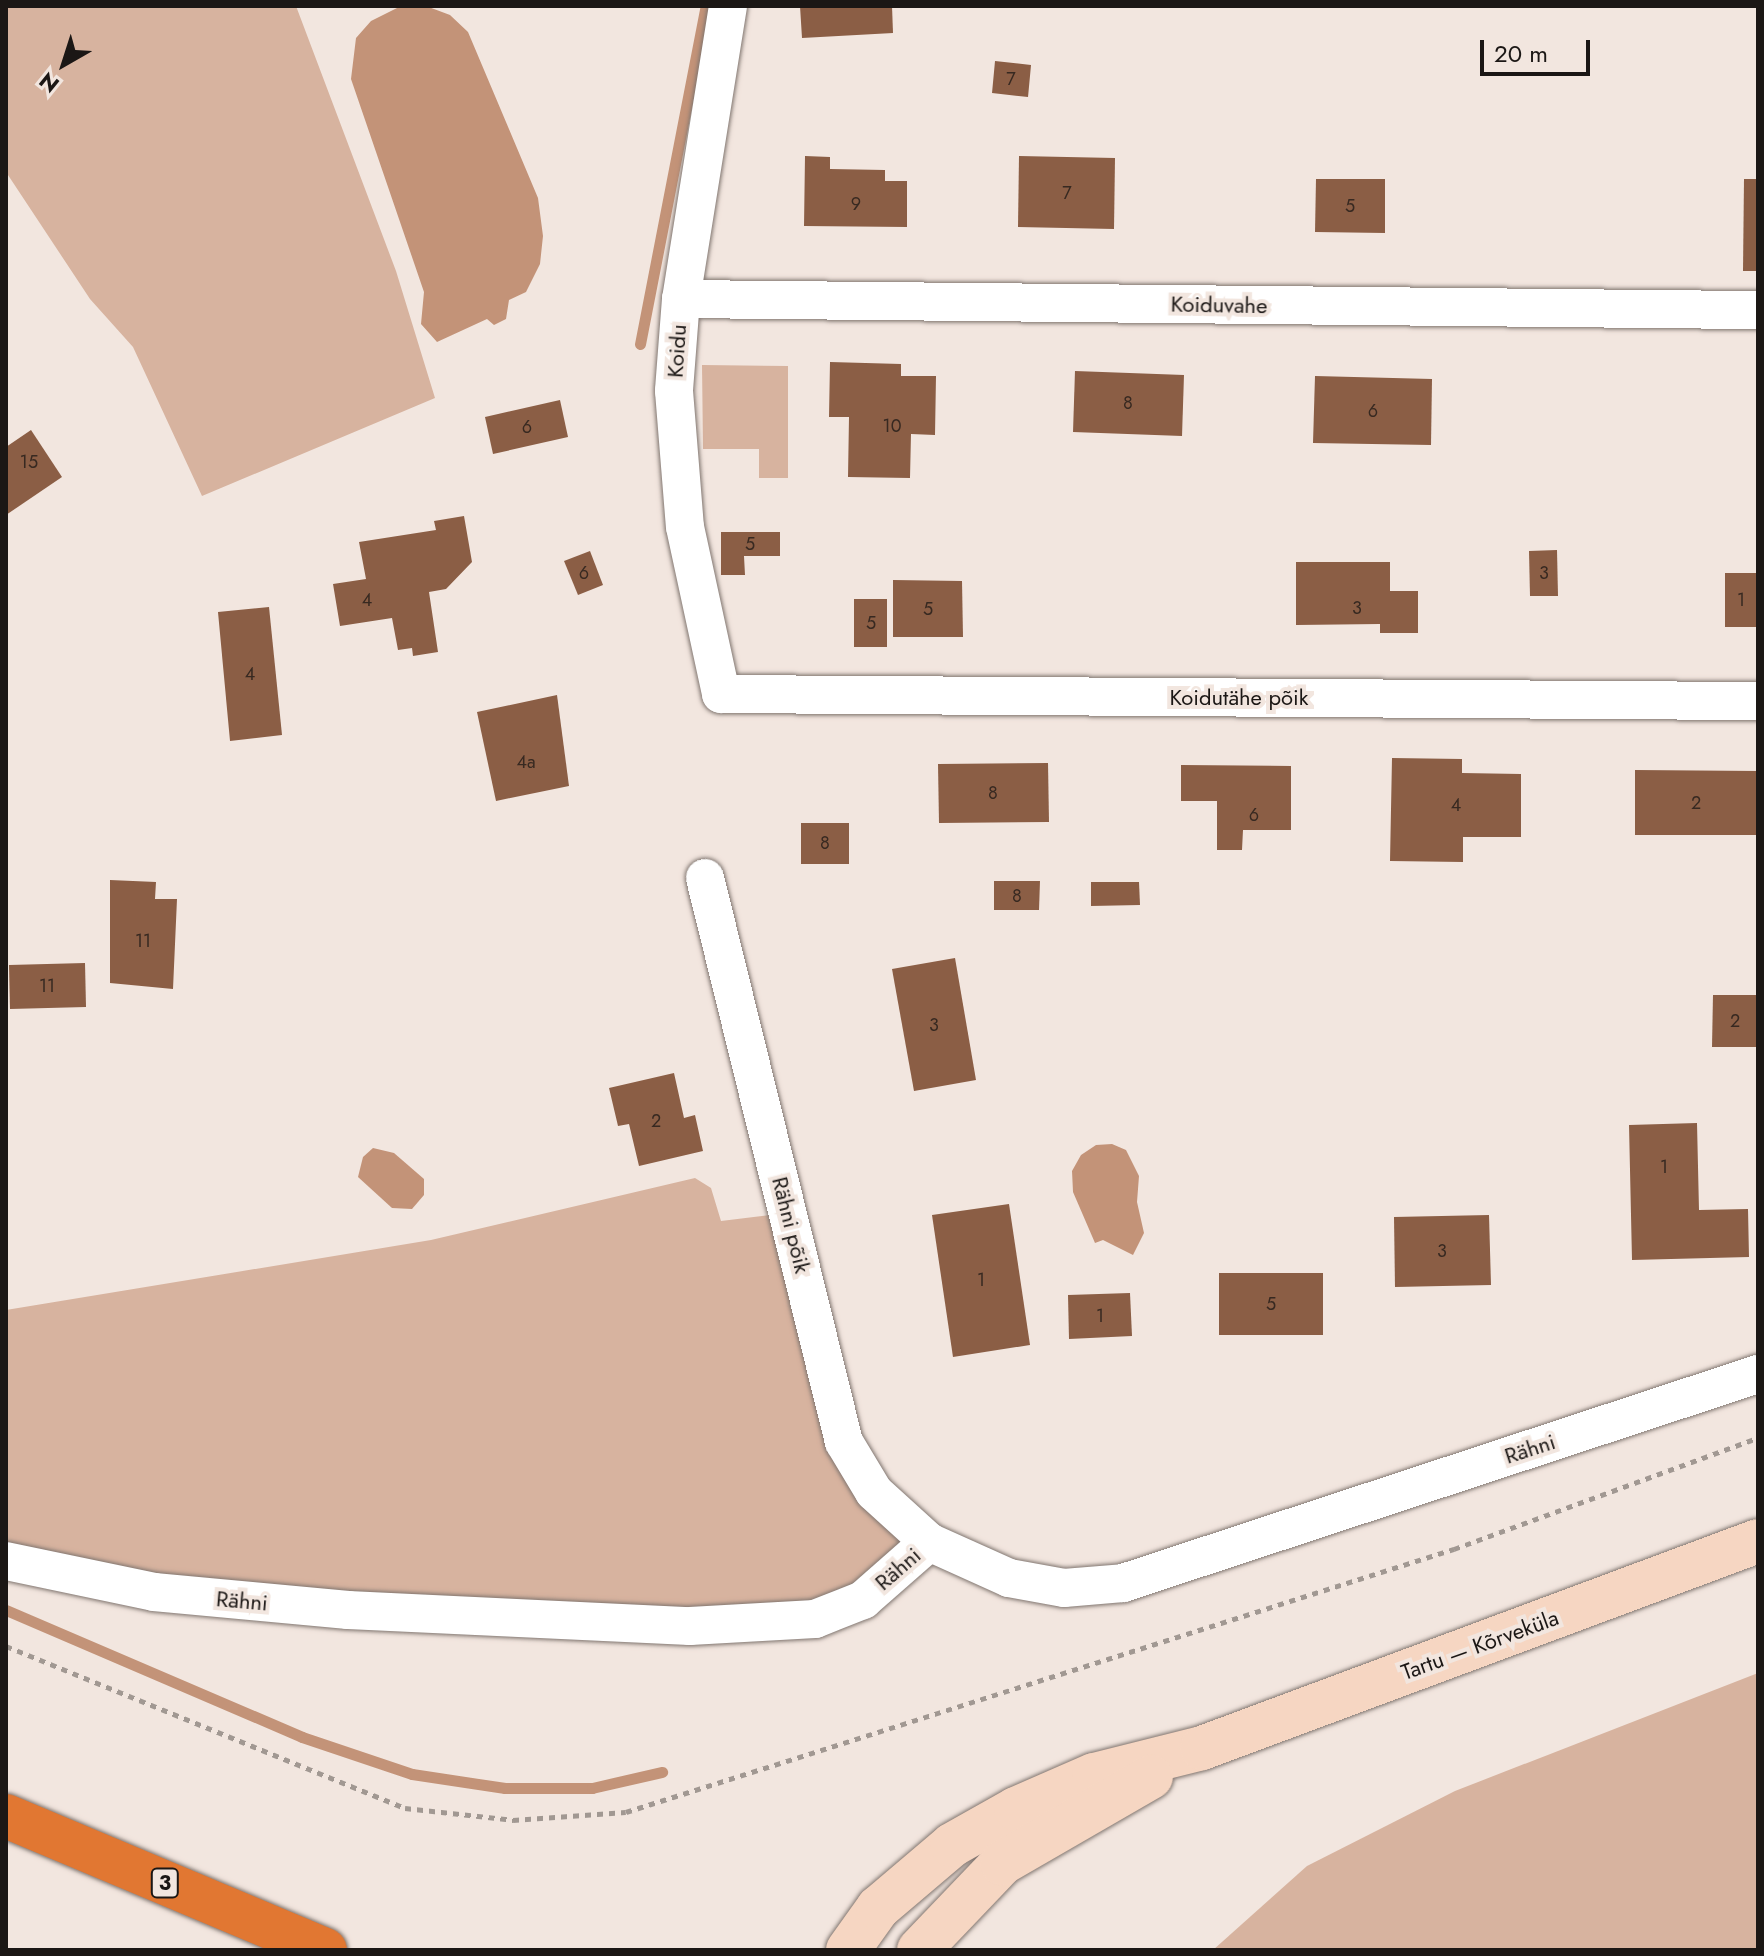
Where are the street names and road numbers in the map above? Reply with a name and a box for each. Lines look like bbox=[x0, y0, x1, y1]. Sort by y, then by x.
street label: Koiduvahe bbox=[1170, 291, 1268, 319]
street label: Koidu bbox=[662, 323, 692, 379]
street label: Koidutähe põik bbox=[1170, 685, 1308, 711]
street label: Rähni põik bbox=[766, 1174, 816, 1276]
street label: Rähni bbox=[1501, 1428, 1559, 1470]
street label: Rähni bbox=[870, 1542, 926, 1596]
street label: Rähni bbox=[215, 1586, 269, 1616]
street label: Tartu — Kõrveküla bbox=[1398, 1604, 1562, 1686]
road number: 3 bbox=[149, 1867, 181, 1899]

